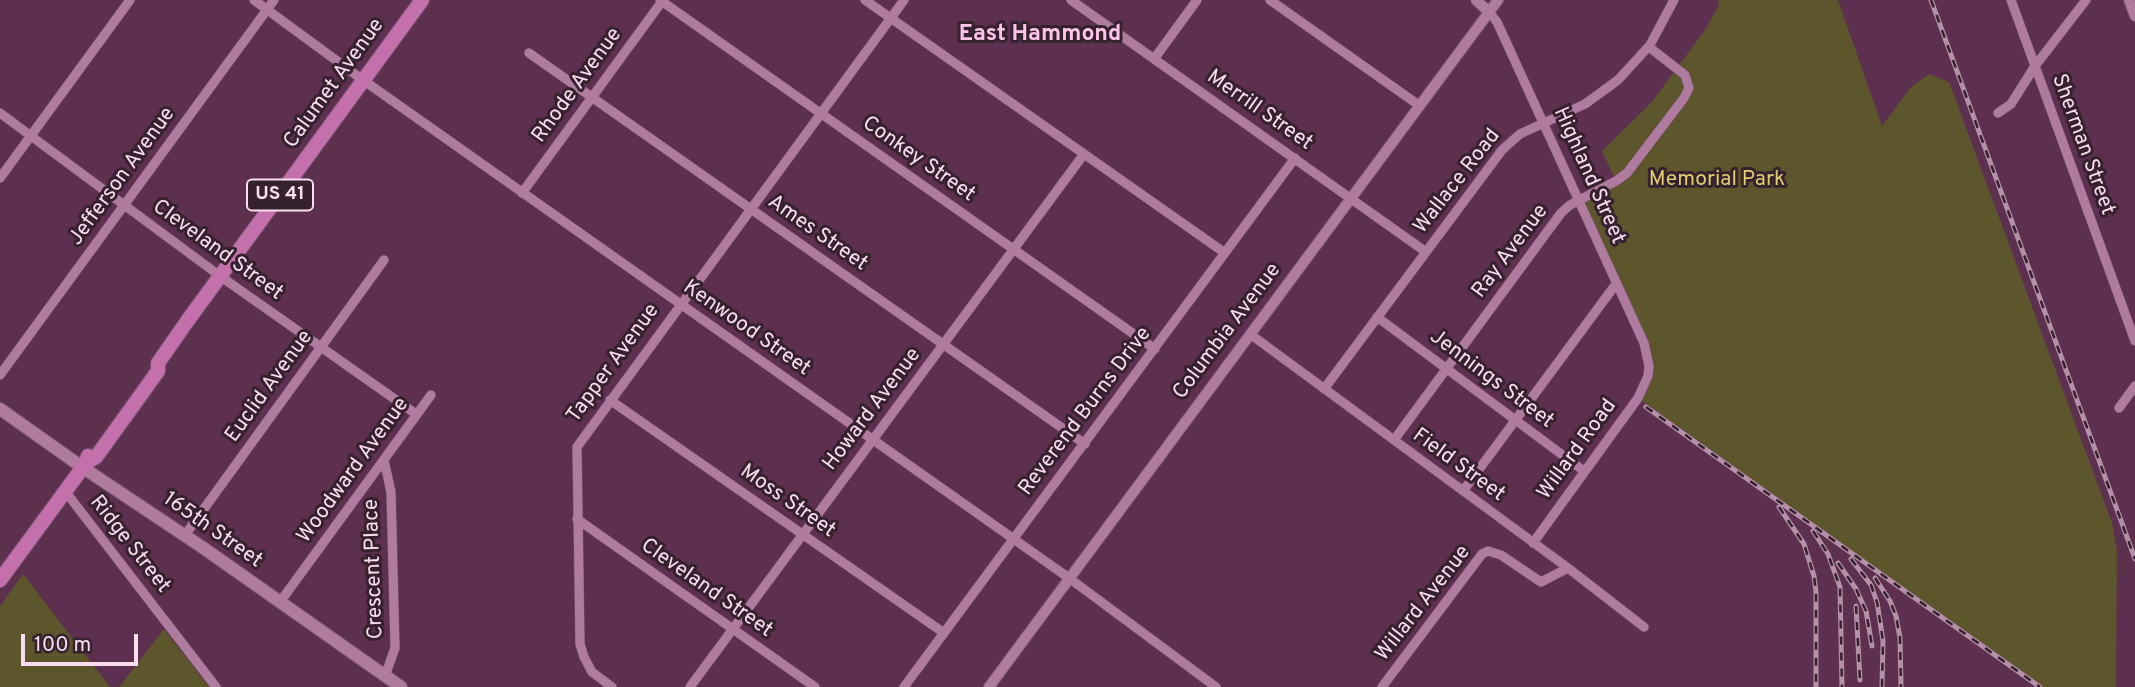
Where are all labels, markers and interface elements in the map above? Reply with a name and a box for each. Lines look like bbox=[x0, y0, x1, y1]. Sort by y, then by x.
street label: Calumet Avenue bbox=[279, 14, 391, 154]
district label: East Hammond bbox=[959, 21, 1121, 49]
street label: Rhode Avenue bbox=[528, 23, 628, 149]
street label: Merrill Street bbox=[1201, 65, 1317, 157]
street label: Sherman Street bbox=[2045, 71, 2119, 219]
street label: Jefferson Avenue bbox=[64, 103, 182, 251]
street label: Highland Street bbox=[1547, 104, 1629, 248]
street label: Conkey Street bbox=[857, 112, 979, 208]
street label: Wallace Road bbox=[1409, 125, 1507, 239]
park label: Memorial Park bbox=[1649, 168, 1785, 194]
road number: US 41 bbox=[247, 180, 313, 210]
street label: Ames Street bbox=[762, 190, 872, 278]
street label: Cleveland Street bbox=[147, 195, 287, 307]
street label: Ray Avenue bbox=[1468, 200, 1554, 304]
street label: Columbia Avenue bbox=[1169, 259, 1287, 405]
street label: Kenwood Street bbox=[677, 276, 815, 382]
street label: Tapper Avenue bbox=[562, 300, 666, 428]
street label: Reverend Burns Drive bbox=[1014, 323, 1158, 501]
street label: Jennings Street bbox=[1424, 325, 1558, 435]
street label: Euclid Avenue bbox=[221, 326, 319, 448]
street label: Howard Avenue bbox=[819, 344, 927, 476]
street label: Woodward Avenue bbox=[293, 393, 415, 549]
street label: Willard Road bbox=[1533, 395, 1623, 505]
street label: Field Street bbox=[1407, 424, 1509, 508]
street label: Moss Street bbox=[734, 460, 840, 544]
street label: 165th Street bbox=[157, 488, 267, 574]
street label: Ridge Street bbox=[83, 491, 175, 599]
street label: Crescent Place bbox=[360, 498, 390, 640]
street label: Cleveland Street bbox=[635, 534, 777, 644]
street label: Willard Avenue bbox=[1371, 541, 1477, 667]
scale bar bbox=[24, 620, 142, 664]
text: 100 m bbox=[34, 632, 91, 659]

